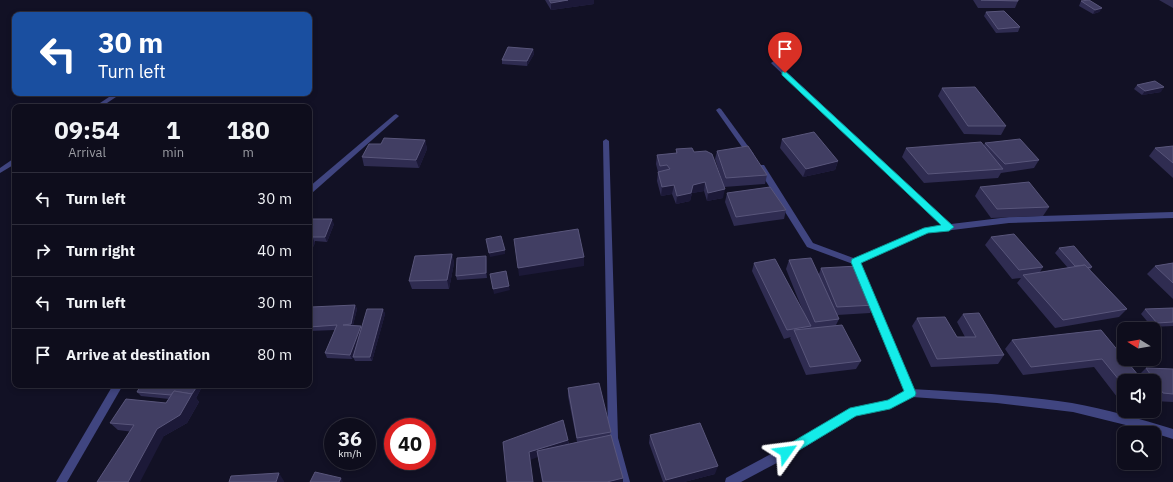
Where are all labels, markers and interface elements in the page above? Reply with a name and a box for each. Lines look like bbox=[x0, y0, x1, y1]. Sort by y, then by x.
text: 30 m bbox=[98, 24, 163, 61]
icon: left bbox=[32, 28, 84, 80]
pin bbox=[768, 32, 802, 73]
icon: arrive bbox=[774, 38, 796, 60]
text: Turn left bbox=[98, 60, 166, 83]
text: 09:54 bbox=[54, 114, 120, 146]
text: 1 bbox=[166, 114, 180, 146]
text: 180 bbox=[226, 114, 270, 146]
text: Arrival bbox=[68, 144, 106, 161]
text: min bbox=[162, 144, 184, 161]
text: m bbox=[242, 144, 254, 161]
icon: left bbox=[32, 188, 54, 210]
text: Turn left bbox=[66, 189, 126, 208]
text: 30 m bbox=[257, 189, 292, 208]
icon: right bbox=[32, 240, 54, 262]
text: Turn right bbox=[66, 241, 135, 260]
text: 40 m bbox=[257, 241, 292, 260]
icon: left bbox=[32, 292, 54, 314]
text: Turn left bbox=[66, 293, 126, 312]
text: 30 m bbox=[257, 293, 292, 312]
north arrow bbox=[1117, 322, 1161, 366]
map controls bbox=[1117, 322, 1161, 470]
icon: arrive bbox=[32, 344, 54, 366]
text: Arrive at destination bbox=[66, 345, 210, 364]
text: 80 m bbox=[257, 345, 292, 364]
button: sound bbox=[1117, 374, 1161, 418]
speed limit sign: 40 bbox=[384, 418, 436, 470]
text: 36 bbox=[338, 425, 362, 452]
button: search bbox=[1117, 426, 1161, 470]
position arrow bbox=[765, 431, 807, 473]
text: km/h bbox=[338, 447, 362, 460]

